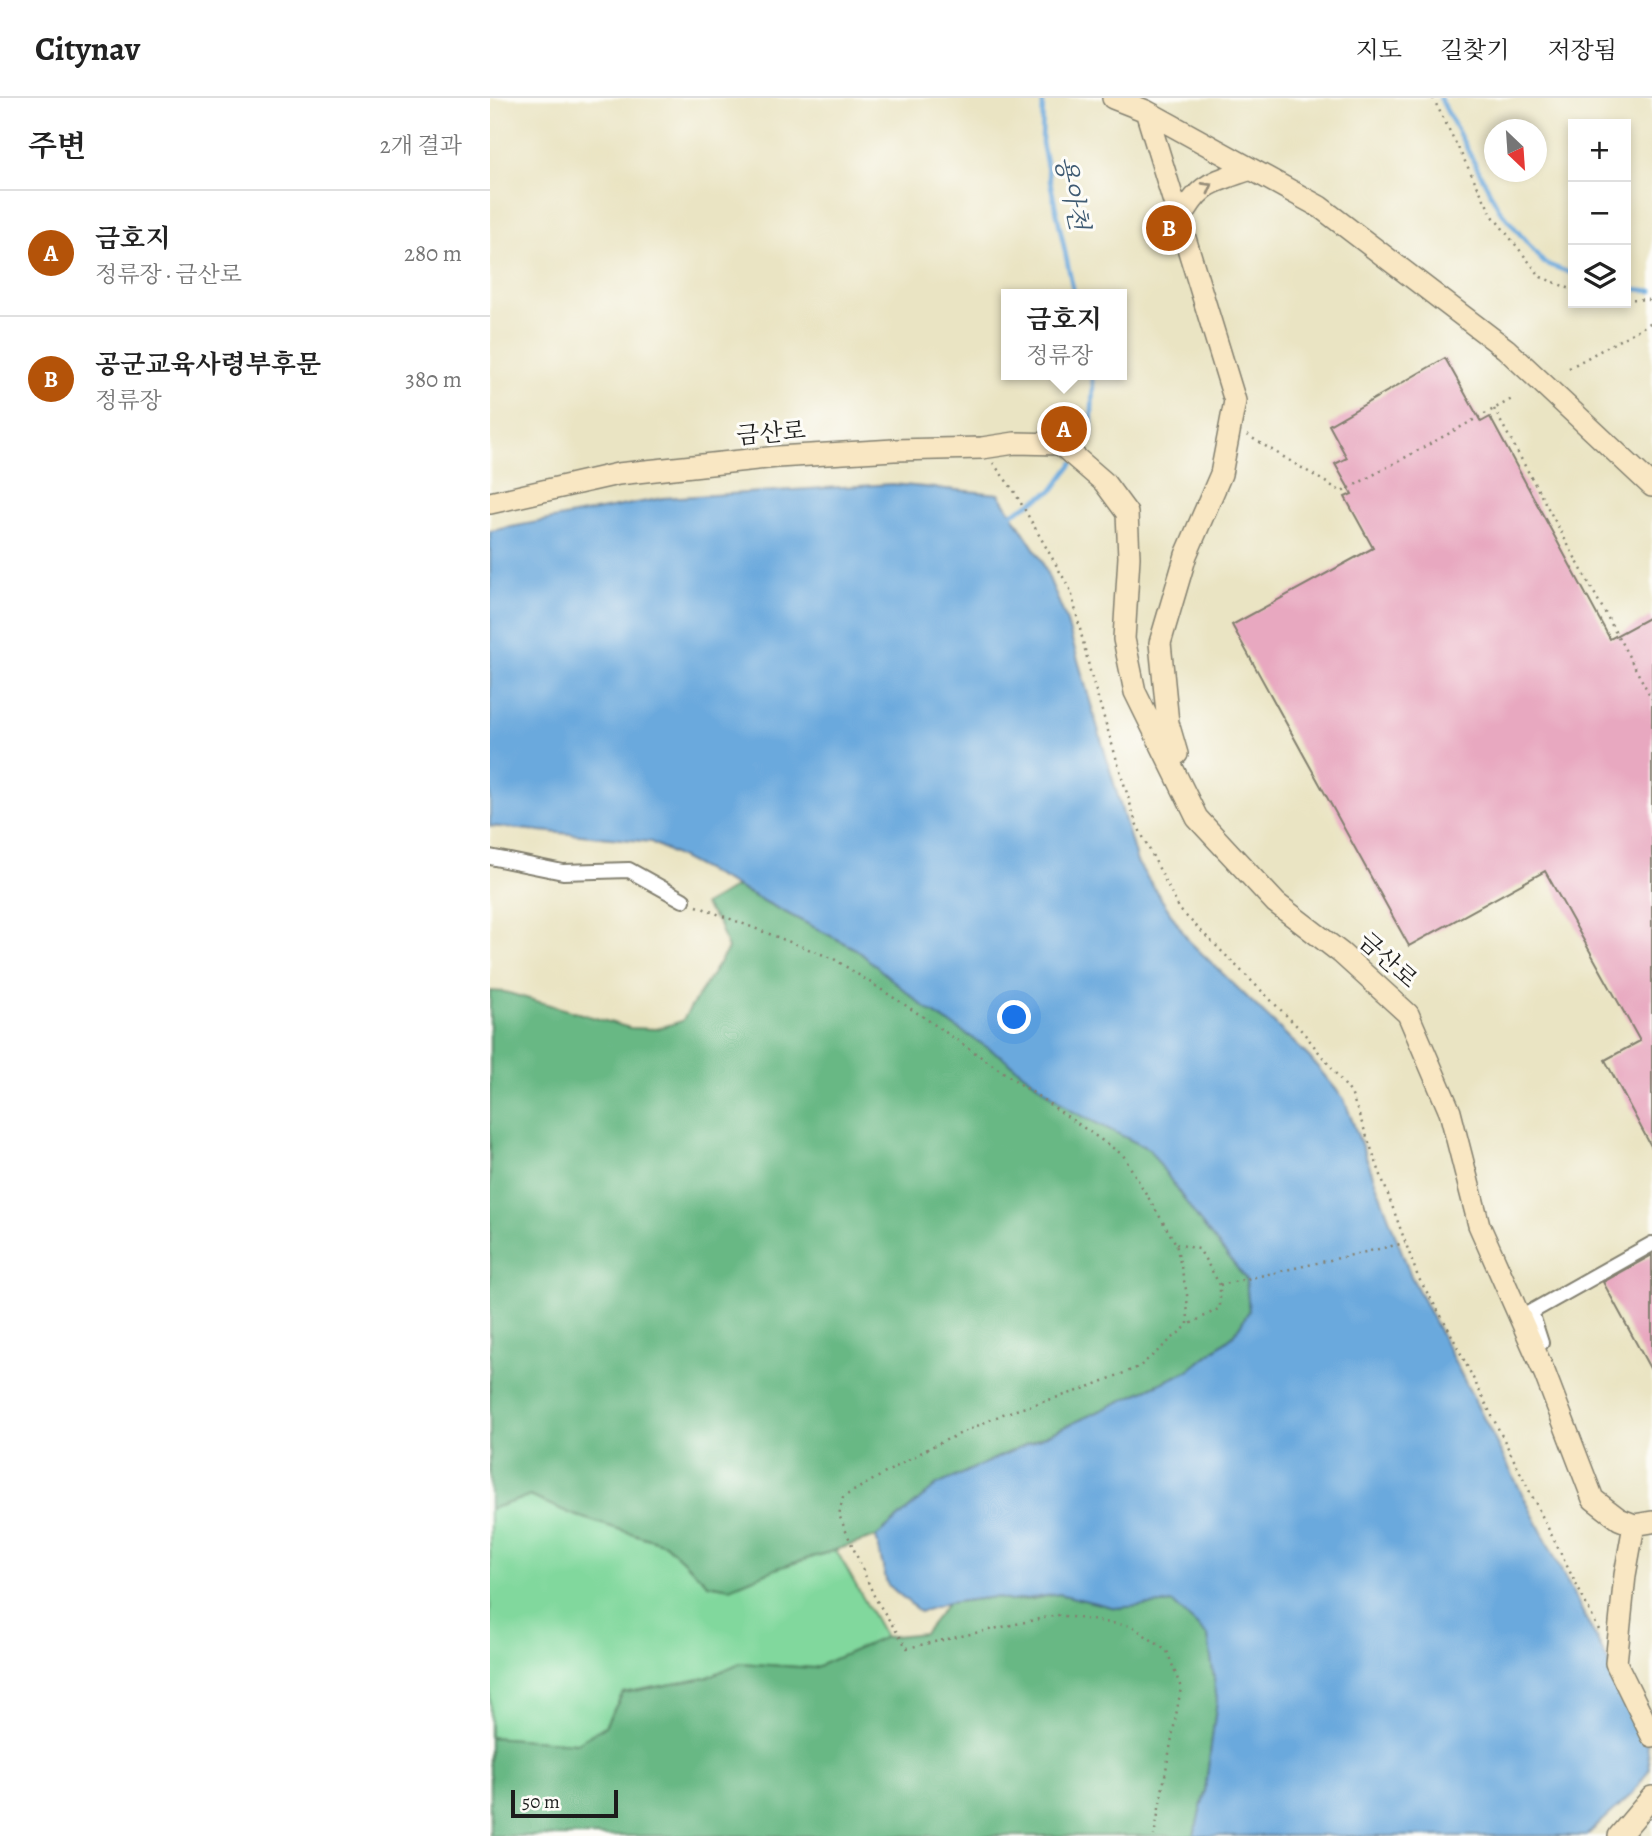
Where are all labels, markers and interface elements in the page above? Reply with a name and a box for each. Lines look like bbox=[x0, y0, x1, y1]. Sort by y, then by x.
text: Citynav bbox=[35, 26, 140, 71]
text: 지도 bbox=[1356, 34, 1402, 66]
text: 길찾기 bbox=[1440, 34, 1509, 66]
text: 저장됨 bbox=[1547, 34, 1617, 66]
north arrow bbox=[1484, 119, 1547, 182]
map controls bbox=[1568, 119, 1631, 308]
button: + bbox=[1568, 119, 1631, 182]
text: 주변 bbox=[28, 126, 86, 166]
text: 2개 결과 bbox=[380, 130, 462, 161]
water label: 용아천 bbox=[1047, 153, 1097, 235]
one-way arrow bbox=[1200, 182, 1213, 195]
button: − bbox=[1568, 182, 1631, 245]
pin: B bbox=[1146, 202, 1192, 254]
text: 금호지 bbox=[95, 221, 170, 256]
text: A bbox=[44, 238, 58, 269]
text: 280 m bbox=[404, 238, 462, 269]
button: layers bbox=[1568, 245, 1631, 308]
text: 정류장 · 금산로 bbox=[95, 259, 242, 290]
popup bbox=[1001, 289, 1127, 380]
text: 금호지 bbox=[1026, 302, 1102, 337]
text: 정류장 bbox=[1026, 340, 1093, 371]
text: 공군교육사령부후문 bbox=[95, 347, 321, 382]
text: B bbox=[44, 364, 58, 395]
text: 380 m bbox=[405, 364, 462, 395]
text: 정류장 bbox=[95, 385, 162, 416]
pin: A bbox=[1041, 403, 1087, 455]
street label: 금산로 bbox=[735, 414, 807, 452]
street label: 금산로 bbox=[1351, 925, 1425, 995]
your location bbox=[997, 1000, 1031, 1034]
scale bar bbox=[511, 1787, 618, 1819]
text: 50 m bbox=[522, 1789, 560, 1815]

